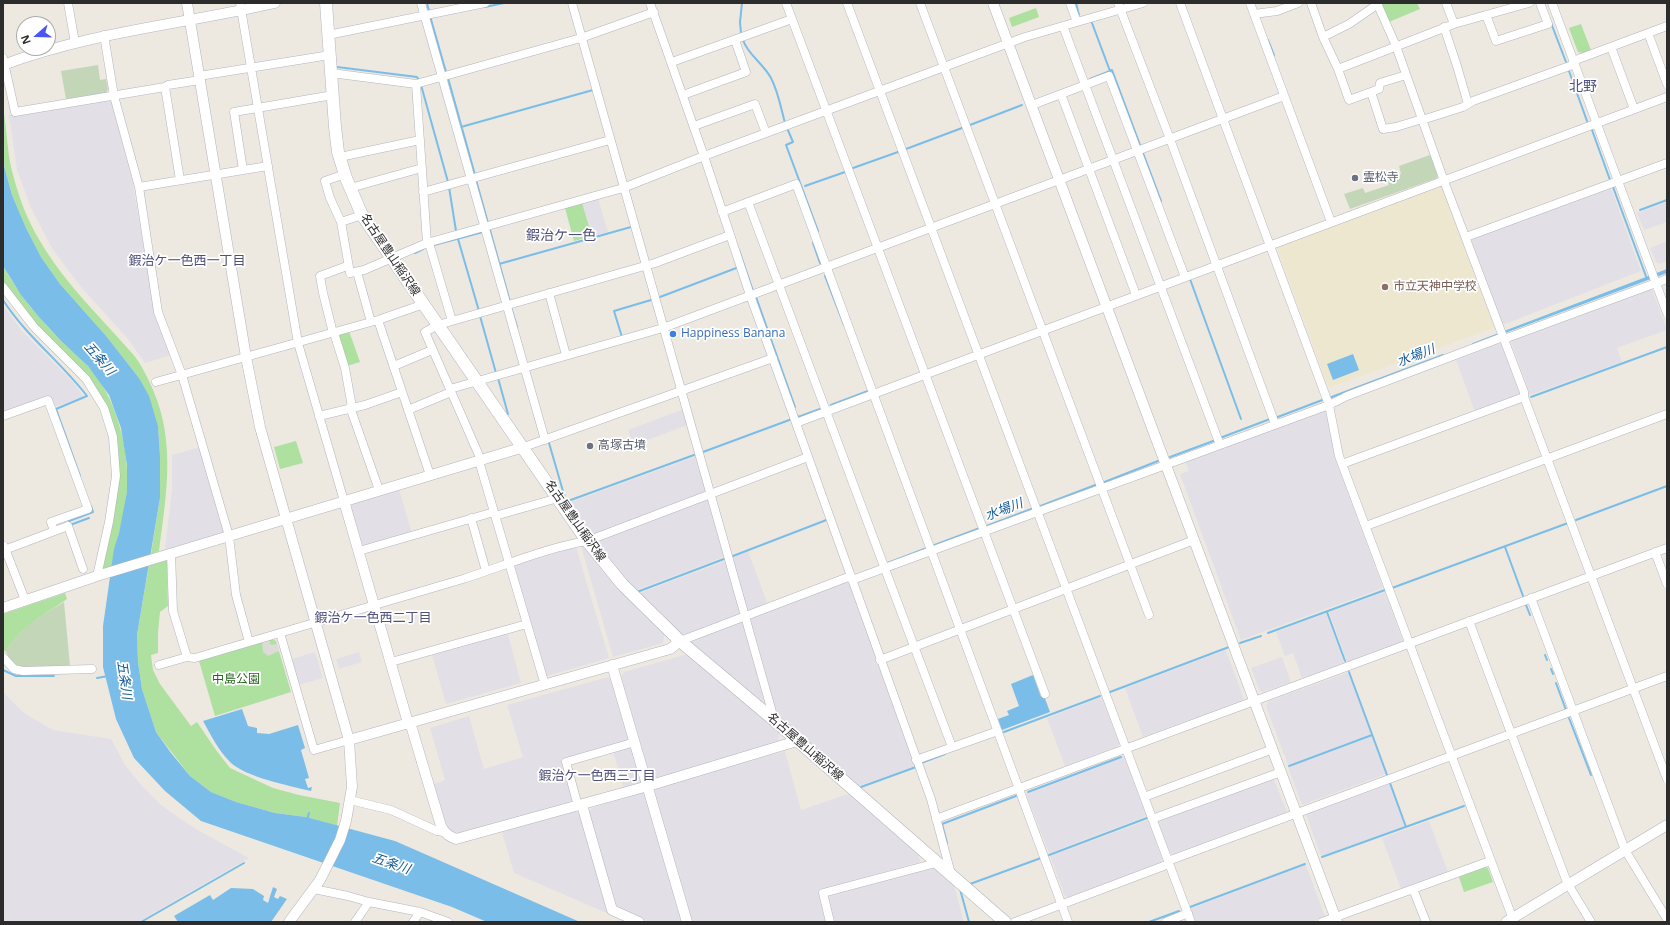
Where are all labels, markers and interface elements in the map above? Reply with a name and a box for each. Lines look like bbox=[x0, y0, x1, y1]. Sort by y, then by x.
north arrow bbox=[16, 16, 56, 56]
text: N bbox=[17, 33, 34, 47]
district label: 北野 bbox=[1569, 79, 1597, 95]
place label: 霊松寺 bbox=[1363, 171, 1399, 185]
marker: 霊松寺 bbox=[1350, 173, 1360, 183]
street label: 名古屋豊山稲沢線 bbox=[357, 211, 423, 299]
district label: 鍜治ケ一色 bbox=[526, 228, 596, 244]
district label: 鍜治ケ一色西一丁目 bbox=[129, 253, 245, 269]
place label: 市立天神中学校 bbox=[1393, 280, 1477, 294]
marker: 市立天神中学校 bbox=[1380, 282, 1390, 292]
place label: Happiness Banana bbox=[681, 327, 785, 341]
marker: Happiness Banana bbox=[668, 329, 678, 339]
water label: 五条川 bbox=[80, 339, 118, 379]
water label: 水場川 bbox=[1395, 342, 1437, 370]
place label: 高塚古墳 bbox=[598, 439, 646, 453]
marker: 高塚古墳 bbox=[585, 441, 595, 451]
street label: 名古屋豊山稲沢線 bbox=[542, 478, 608, 564]
water label: 水場川 bbox=[983, 496, 1025, 524]
district label: 鍜治ケ一色西二丁目 bbox=[315, 610, 431, 626]
water label: 五条川 bbox=[114, 660, 134, 700]
park label: 中島公園 bbox=[212, 673, 260, 687]
street label: 名古屋豊山稲沢線 bbox=[764, 710, 846, 784]
district label: 鍜治ケ一色西三丁目 bbox=[539, 768, 655, 784]
water label: 五条川 bbox=[370, 850, 412, 878]

